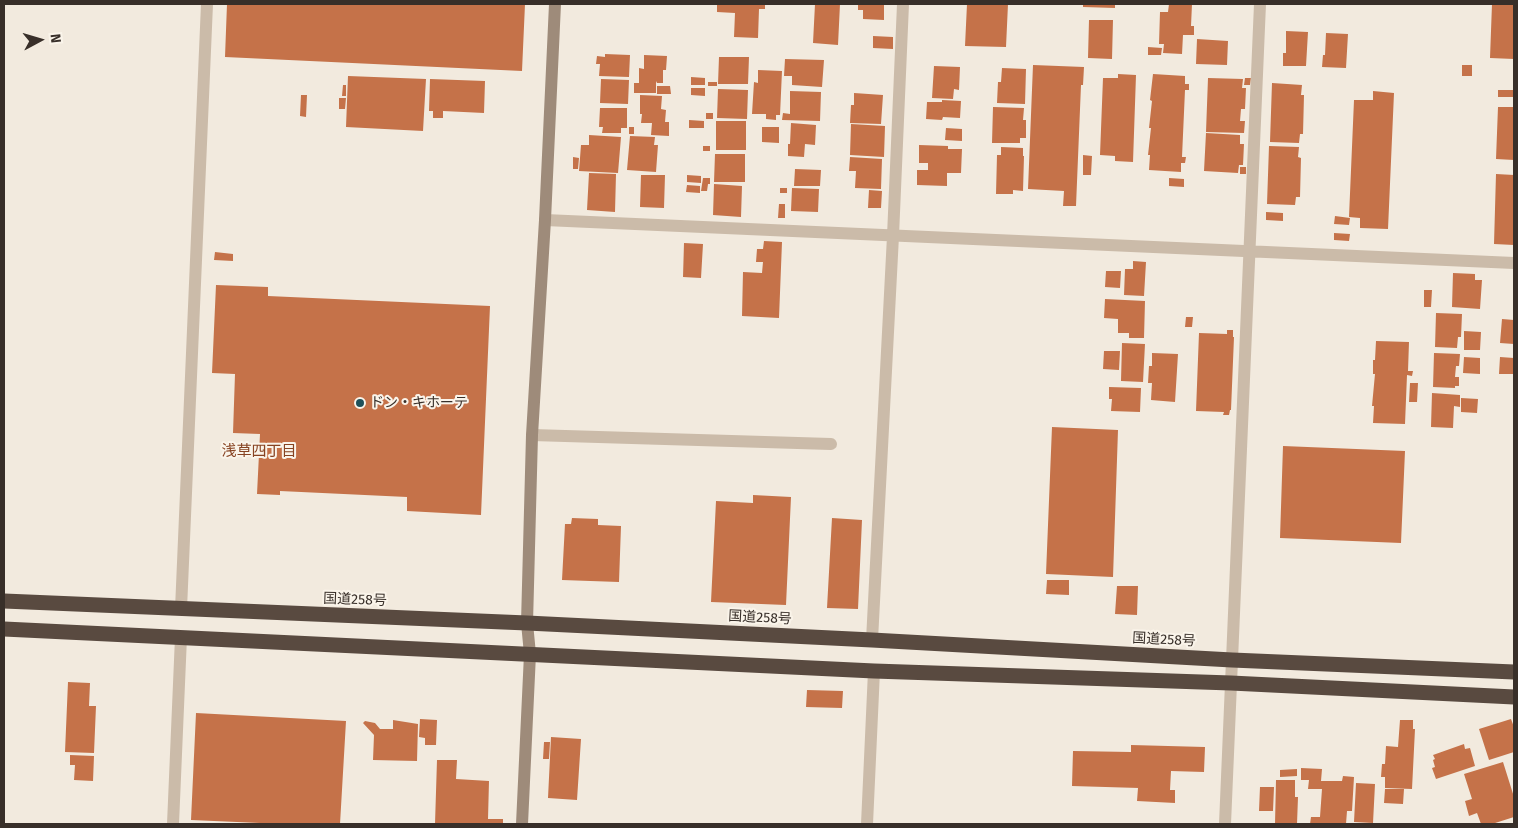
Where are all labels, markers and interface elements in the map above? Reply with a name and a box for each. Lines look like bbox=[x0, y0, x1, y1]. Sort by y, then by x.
north arrow bbox=[15, 15, 65, 65]
text: N bbox=[46, 33, 64, 44]
place label: ドン・キホーテ bbox=[370, 395, 468, 411]
marker: ドン・キホーテ bbox=[354, 397, 366, 409]
district label: 浅草四丁目 bbox=[222, 443, 296, 461]
street label: 国道258号 bbox=[323, 590, 387, 610]
street label: 国道258号 bbox=[728, 608, 792, 628]
street label: 国道258号 bbox=[1132, 630, 1196, 650]

